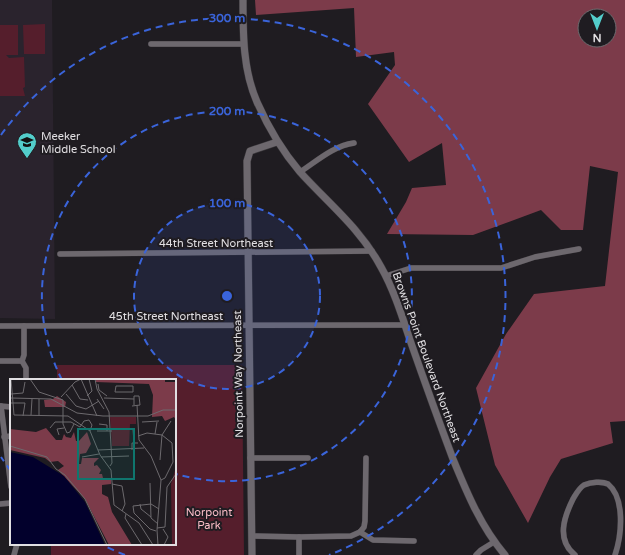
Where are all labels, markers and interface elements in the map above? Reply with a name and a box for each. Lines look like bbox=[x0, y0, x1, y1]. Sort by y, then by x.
north arrow bbox=[577, 8, 617, 48]
text: 300 m bbox=[209, 11, 245, 25]
text: N bbox=[593, 31, 601, 44]
text: 200 m bbox=[209, 104, 245, 118]
place label: Meeker Middle School bbox=[41, 130, 115, 156]
school or university icon: Meeker Middle School bbox=[16, 131, 38, 159]
text: 100 m bbox=[209, 196, 245, 210]
street label: 44th Street Northeast bbox=[159, 237, 273, 250]
street label: Browns Point Boulevard Northeast bbox=[390, 270, 463, 444]
centre of rings bbox=[220, 289, 234, 303]
street label: 45th Street Northeast bbox=[109, 310, 223, 323]
street label: Norpoint Way Northeast bbox=[231, 310, 246, 438]
inset map bbox=[10, 379, 176, 545]
park label: Norpoint Park bbox=[186, 506, 232, 532]

